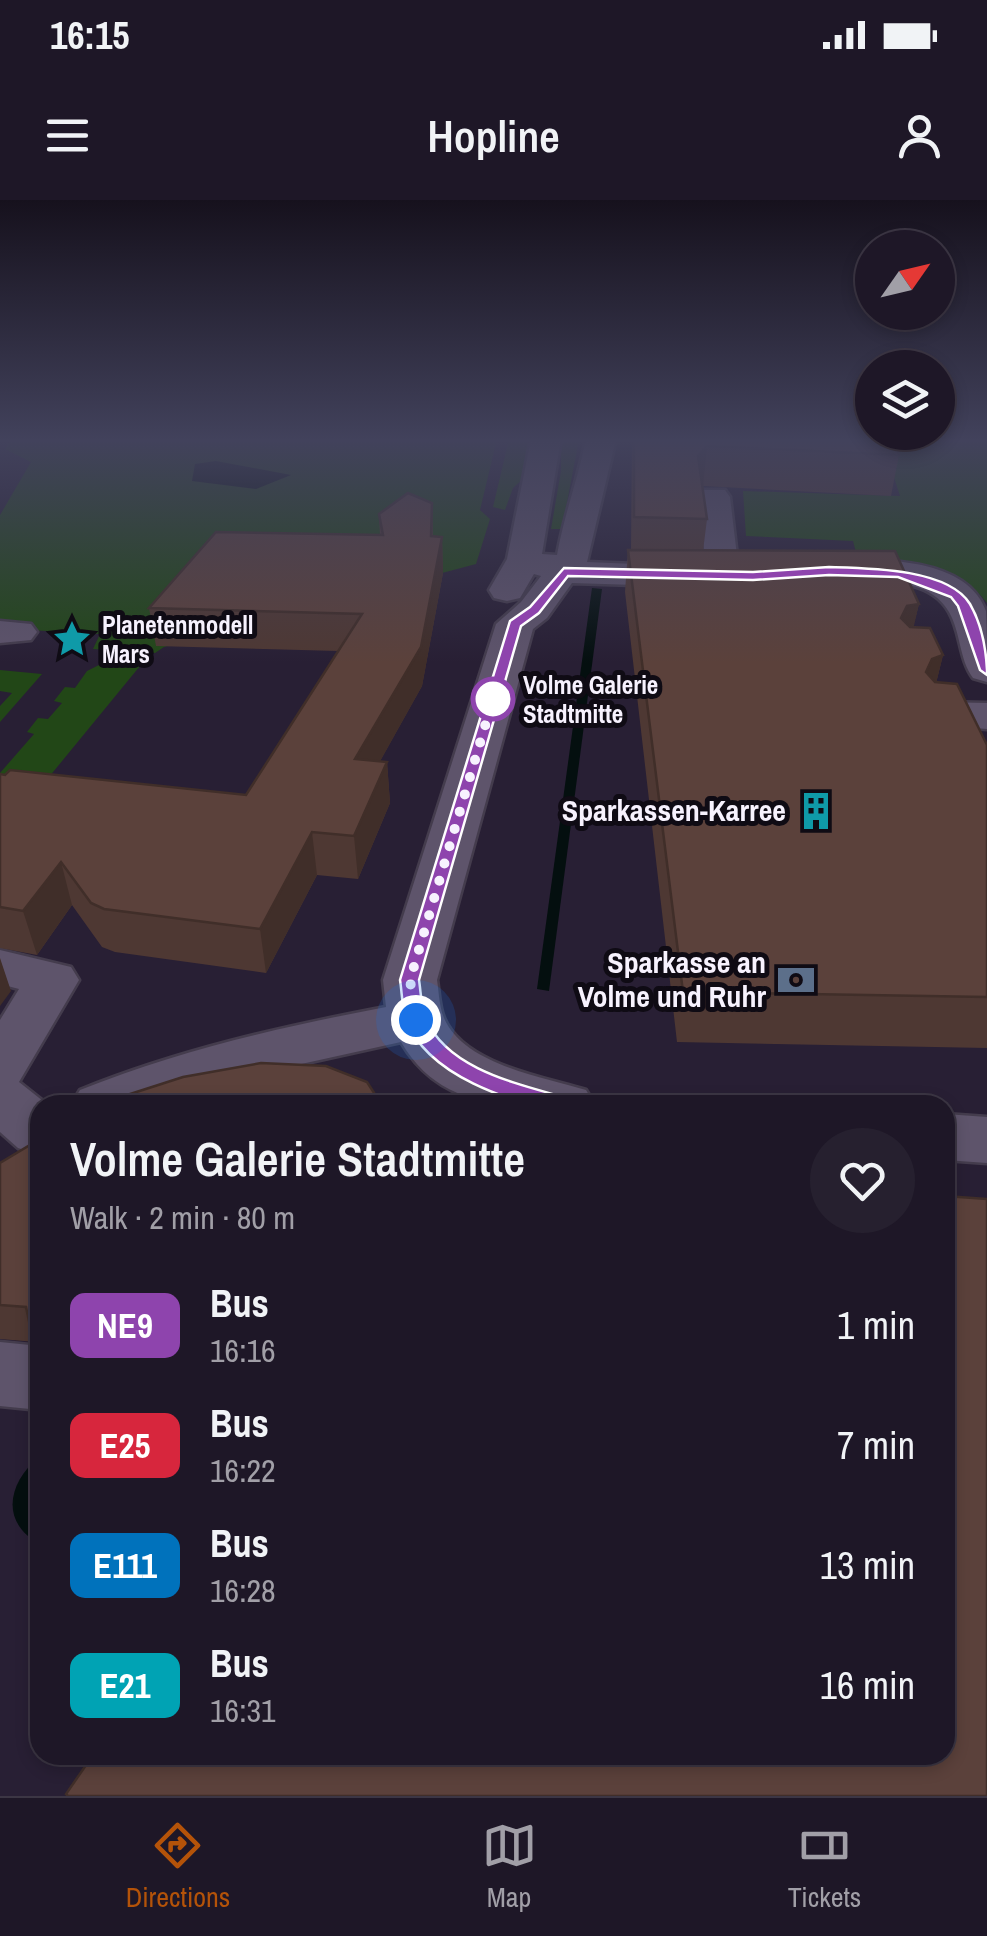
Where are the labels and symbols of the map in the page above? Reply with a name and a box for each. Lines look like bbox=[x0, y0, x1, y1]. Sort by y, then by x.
north arrow bbox=[855, 230, 955, 330]
place label: Planetenmodell Mars bbox=[102, 608, 254, 671]
place icon: Planetenmodell Mars bbox=[51, 618, 93, 660]
place label: Volme Galerie Stadtmitte bbox=[523, 668, 658, 731]
marker: Volme Galerie Stadtmitte bbox=[472, 678, 514, 720]
place label: Sparkassen-Karree bbox=[562, 790, 786, 830]
building icon: Sparkassen-Karree bbox=[795, 790, 837, 832]
place label: Sparkasse an Volme und Ruhr bbox=[578, 942, 766, 1016]
bank icon: Sparkasse an Volme und Ruhr bbox=[775, 959, 817, 1001]
your location bbox=[391, 995, 441, 1045]

